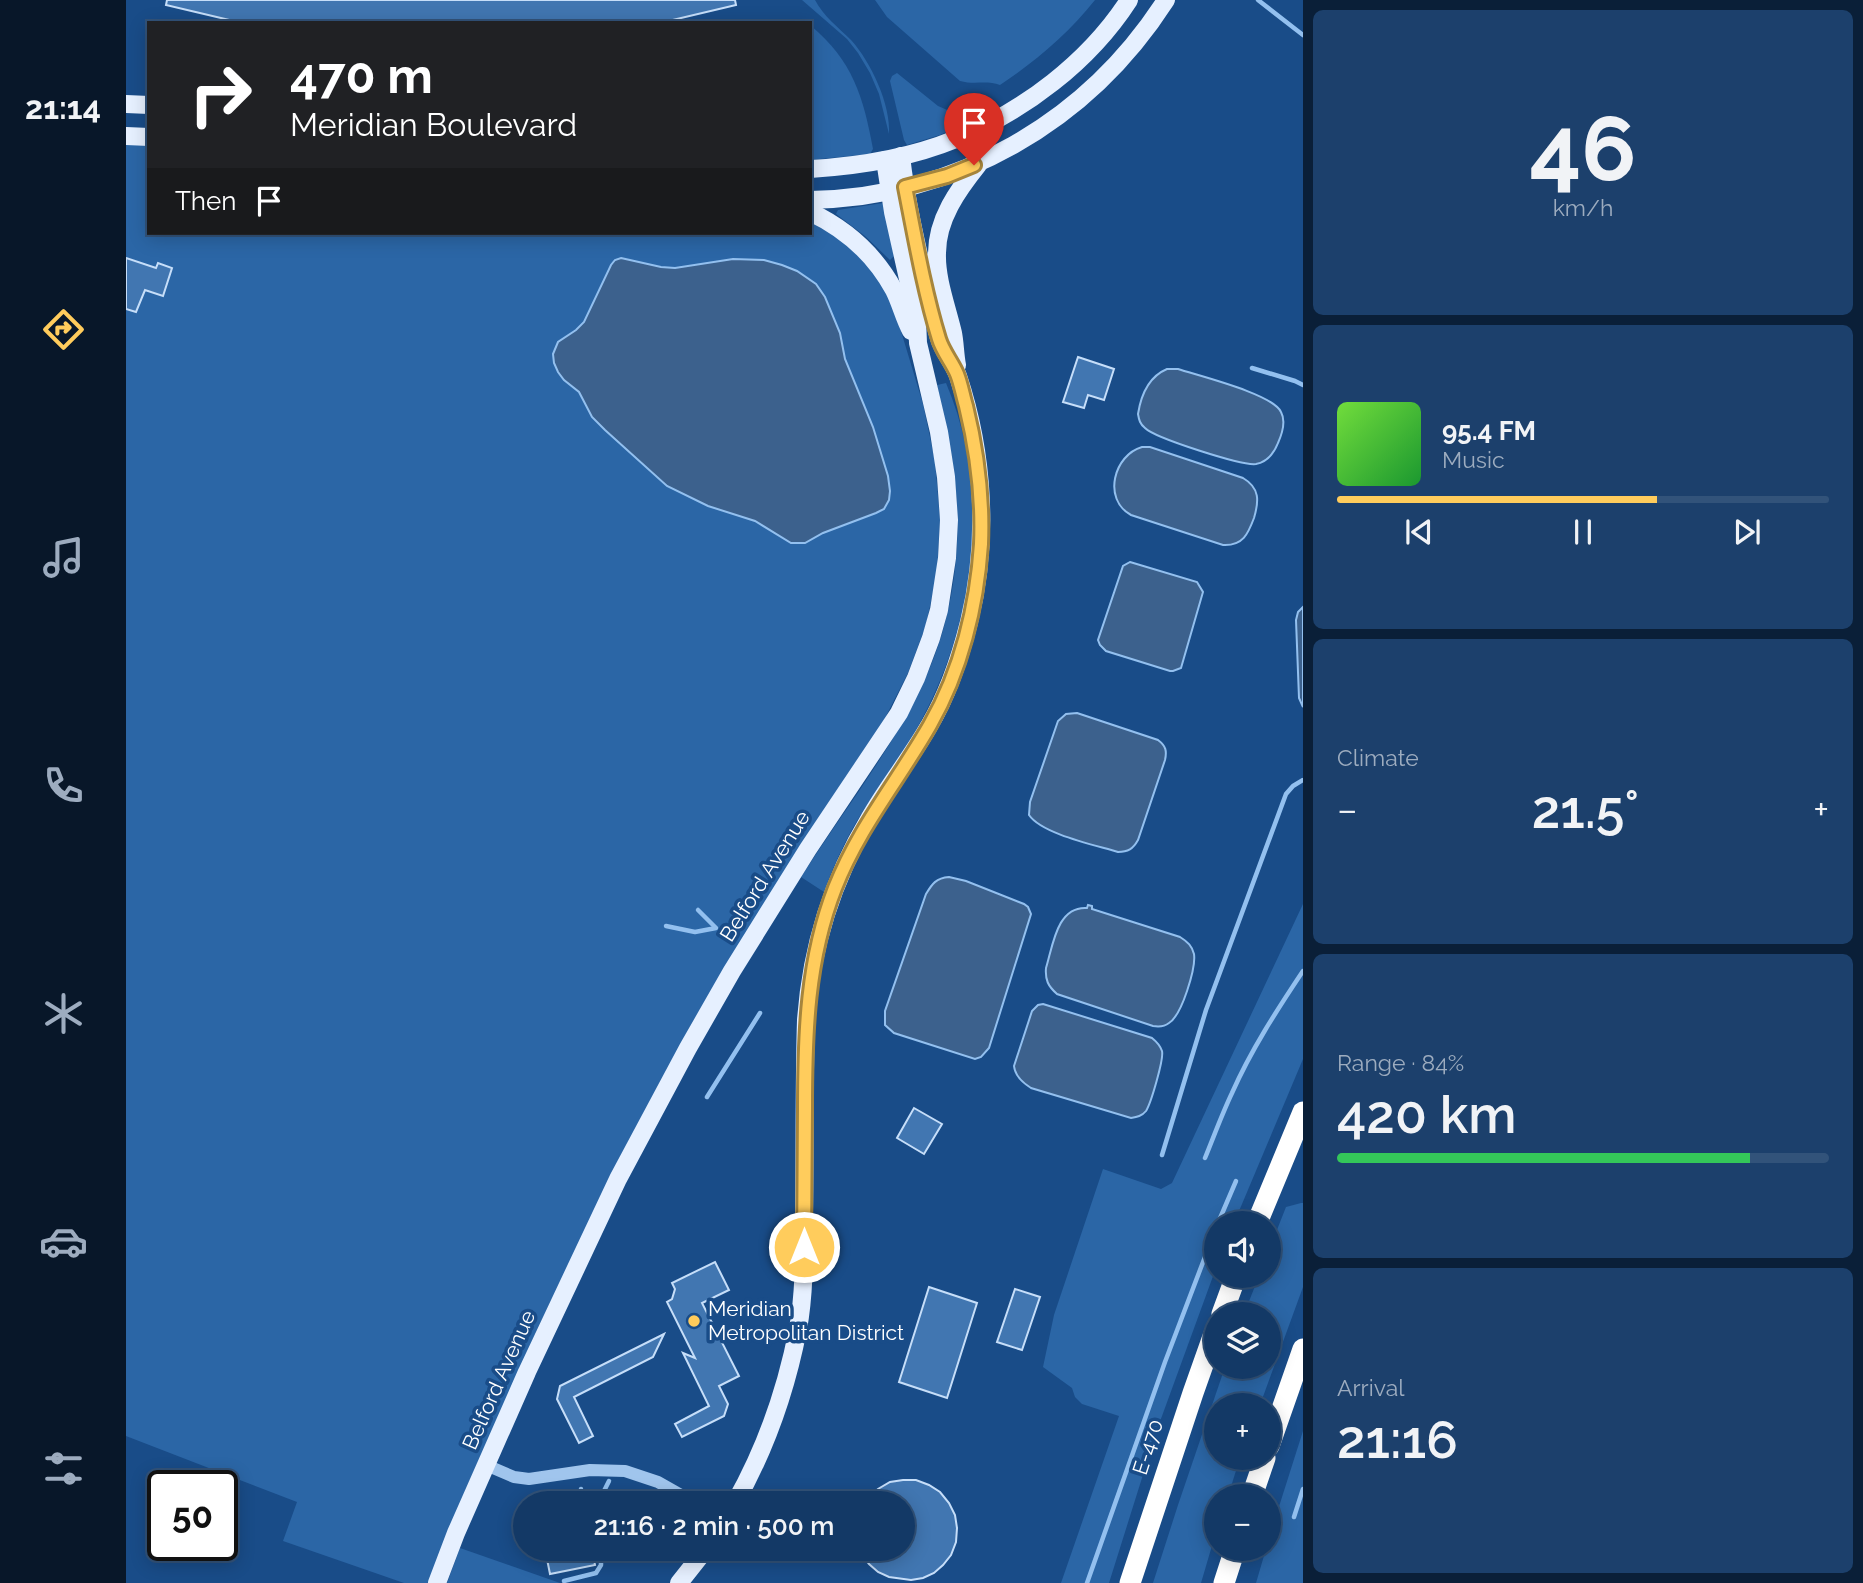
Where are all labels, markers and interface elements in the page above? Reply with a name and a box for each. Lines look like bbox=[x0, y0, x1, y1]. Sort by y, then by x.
text: 470 m bbox=[290, 47, 433, 104]
icon: right bbox=[175, 49, 266, 140]
text: 21:14 bbox=[25, 89, 101, 126]
pin bbox=[944, 93, 1004, 165]
text: 46 bbox=[1529, 95, 1637, 202]
icon: arrive bbox=[955, 104, 993, 142]
text: Meridian Boulevard bbox=[290, 106, 577, 143]
icon: arrive bbox=[250, 182, 288, 220]
text: Then bbox=[175, 186, 236, 216]
text: km/h bbox=[1553, 194, 1613, 221]
icon: directions bbox=[39, 305, 88, 354]
text: 95.4 FM bbox=[1442, 416, 1536, 446]
text: Music bbox=[1442, 446, 1505, 473]
icon: previous bbox=[1400, 513, 1438, 551]
icon: pause bbox=[1564, 513, 1602, 551]
icon: next bbox=[1728, 513, 1766, 551]
icon: music bbox=[39, 533, 88, 582]
text: Climate bbox=[1337, 744, 1419, 771]
icon: phone bbox=[39, 761, 88, 810]
text: 21.5° bbox=[1532, 779, 1639, 840]
text: − bbox=[1337, 787, 1357, 832]
text: + bbox=[1813, 787, 1829, 832]
street label: Belford Avenue bbox=[714, 806, 815, 946]
icon: climate bbox=[39, 989, 88, 1038]
text: Range · 84% bbox=[1337, 1049, 1464, 1076]
text: 420 km bbox=[1337, 1084, 1516, 1145]
position arrow bbox=[767, 1210, 841, 1284]
map controls bbox=[1204, 1211, 1281, 1561]
button: sound bbox=[1204, 1211, 1281, 1288]
icon: car bbox=[39, 1217, 88, 1266]
place label: Meridian Metropolitan District bbox=[708, 1296, 904, 1345]
button: layers bbox=[1204, 1302, 1281, 1379]
street label: Belford Avenue bbox=[457, 1306, 540, 1453]
marker: Meridian Metropolitan District bbox=[686, 1313, 702, 1329]
text: Arrival bbox=[1337, 1374, 1404, 1401]
button: + bbox=[1204, 1393, 1281, 1470]
text: 21:16 bbox=[1337, 1409, 1458, 1470]
street label: E-470 bbox=[1127, 1416, 1168, 1478]
icon: filters bbox=[39, 1444, 88, 1493]
speed limit sign: 50 bbox=[147, 1470, 238, 1561]
button: − bbox=[1204, 1484, 1281, 1561]
text: 21:16 · 2 min · 500 m bbox=[594, 1511, 834, 1541]

